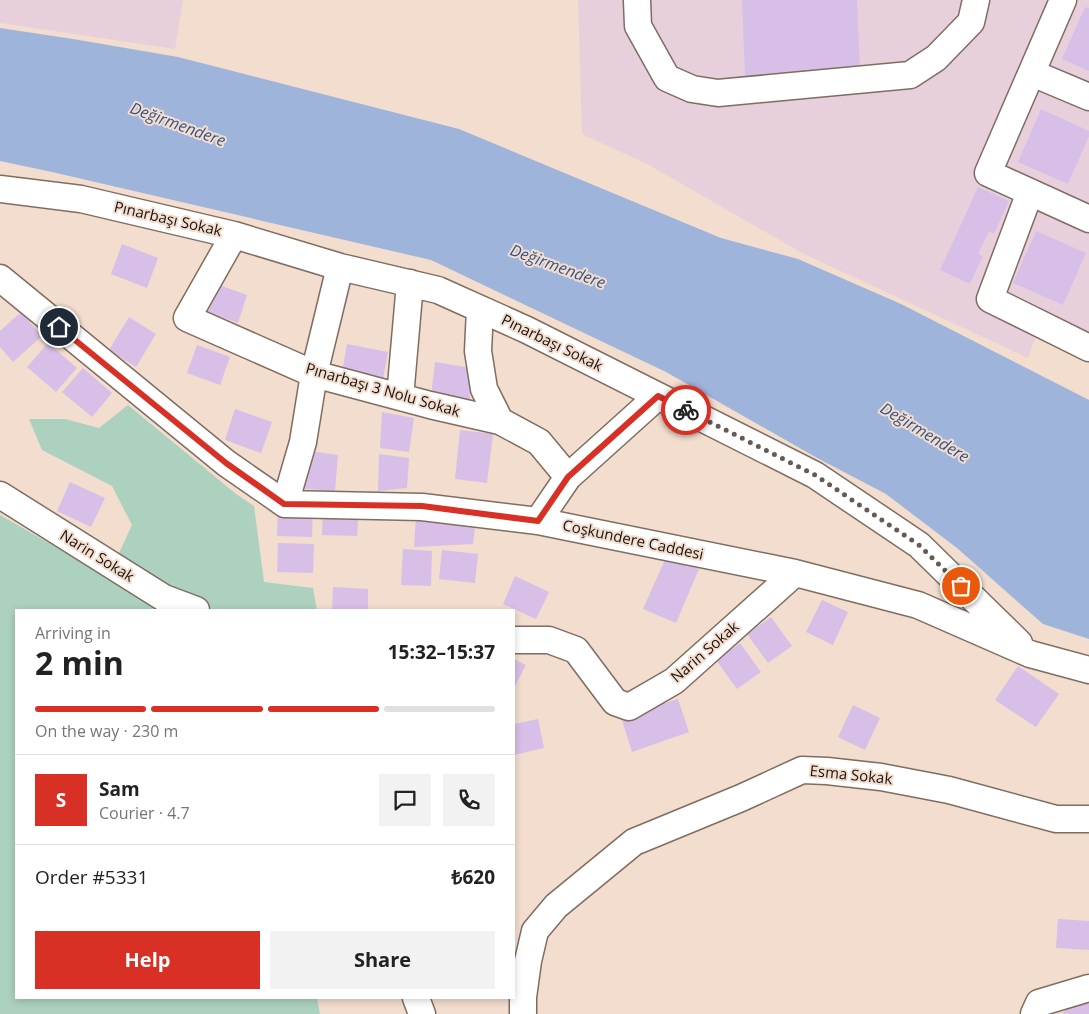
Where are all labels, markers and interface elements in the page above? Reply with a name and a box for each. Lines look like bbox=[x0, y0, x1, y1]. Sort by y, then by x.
water label: Değirmendere bbox=[127, 97, 229, 151]
street label: Pınarbaşı Sokak bbox=[112, 196, 224, 240]
water label: Değirmendere bbox=[507, 239, 609, 293]
pin bbox=[38, 306, 80, 348]
street label: Pınarbaşı Sokak bbox=[499, 309, 606, 375]
icon: home bbox=[45, 313, 73, 341]
street label: Pınarbaşı 3 Nolu Sokak bbox=[304, 357, 463, 421]
courier bbox=[661, 385, 711, 435]
icon: bike bbox=[672, 396, 700, 424]
water label: Değirmendere bbox=[876, 397, 974, 467]
street label: Coşkundere Caddesi bbox=[561, 514, 705, 564]
street label: Narin Sokak bbox=[57, 524, 139, 586]
pin bbox=[940, 565, 982, 607]
icon: bag bbox=[947, 572, 975, 600]
street label: Narin Sokak bbox=[666, 616, 743, 686]
text: Arriving in bbox=[35, 622, 111, 644]
text: 15:32–15:37 bbox=[388, 639, 495, 665]
text: 2 min bbox=[35, 641, 124, 684]
text: On the way · 230 m bbox=[35, 720, 178, 742]
street label: Esma Sokak bbox=[809, 760, 894, 788]
button: chat bbox=[379, 774, 431, 826]
button: phone bbox=[443, 774, 495, 826]
text: Sam bbox=[99, 776, 140, 802]
text: S bbox=[56, 787, 66, 813]
text: Courier · 4.7 bbox=[99, 802, 190, 824]
text: Order #5331 bbox=[35, 864, 148, 890]
text: ₺620 bbox=[452, 864, 495, 890]
button: Help bbox=[35, 931, 260, 989]
button: Share bbox=[270, 931, 495, 989]

